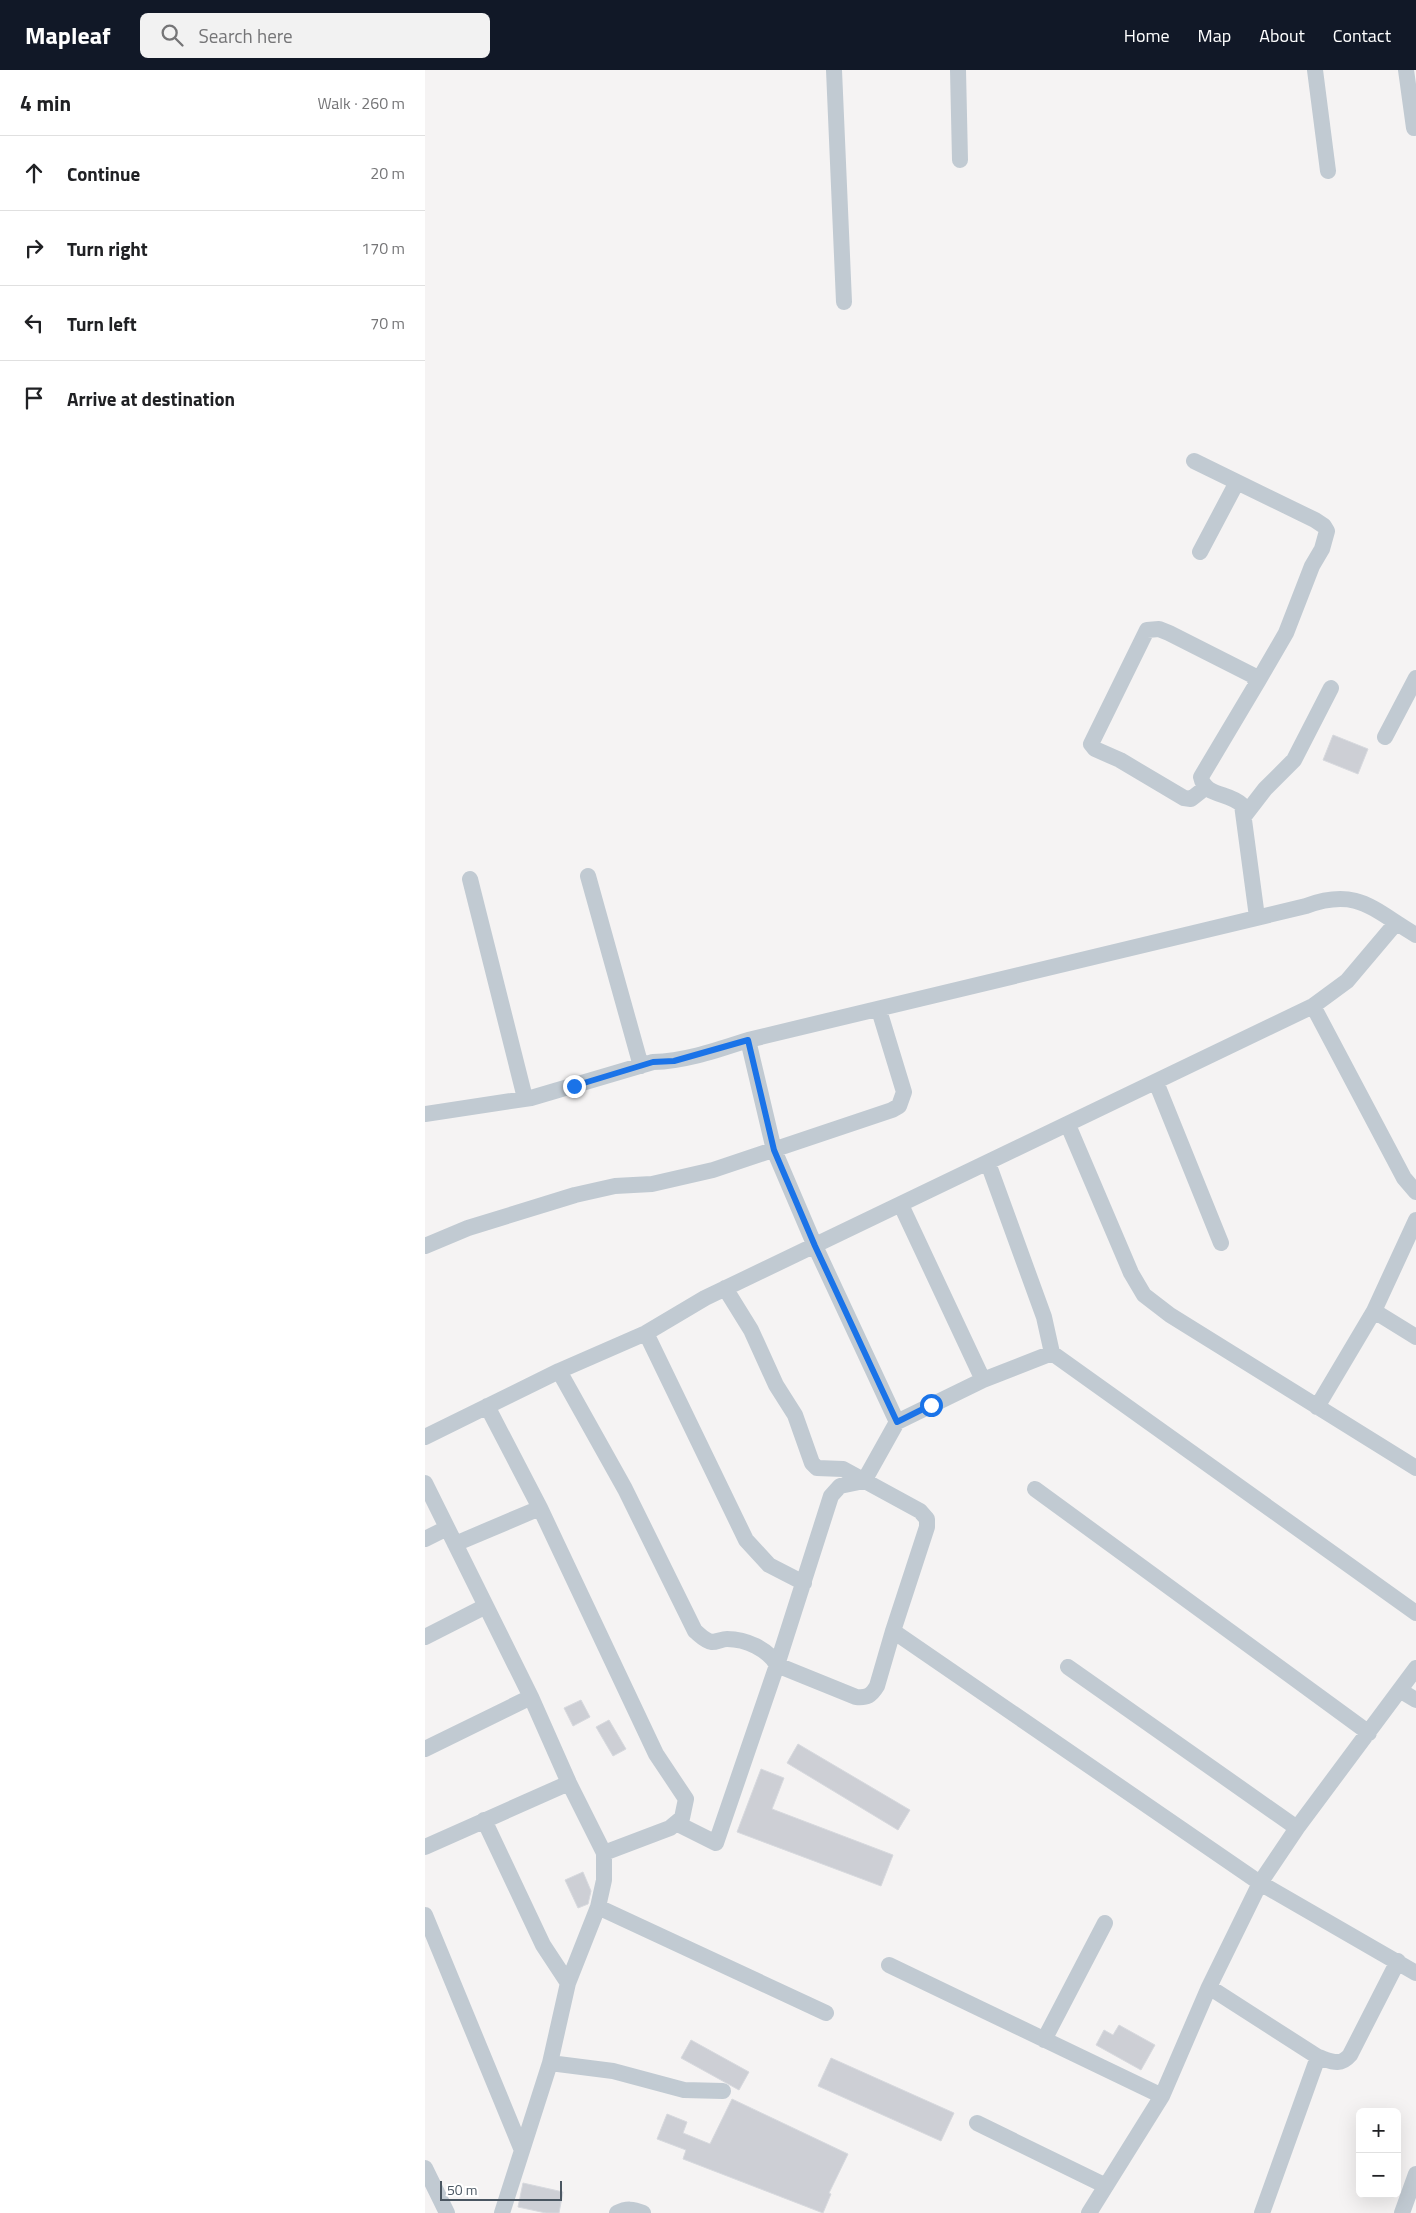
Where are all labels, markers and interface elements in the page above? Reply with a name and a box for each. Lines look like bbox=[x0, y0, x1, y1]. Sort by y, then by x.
search box bbox=[140, 13, 490, 58]
text: Mapleaf bbox=[25, 17, 110, 53]
icon: search bbox=[158, 21, 186, 49]
text: Search here bbox=[198, 21, 293, 50]
text: Home bbox=[1124, 22, 1170, 49]
text: Map bbox=[1198, 22, 1231, 49]
text: About bbox=[1259, 22, 1305, 49]
text: Contact bbox=[1333, 22, 1391, 49]
text: 4 min bbox=[20, 87, 71, 119]
text: Walk · 260 m bbox=[317, 91, 405, 115]
icon: ahead bbox=[20, 159, 48, 187]
text: Continue bbox=[67, 159, 140, 188]
text: 20 m bbox=[370, 161, 405, 185]
icon: right bbox=[20, 234, 48, 262]
text: Turn right bbox=[67, 234, 148, 263]
text: 170 m bbox=[361, 236, 405, 260]
icon: left bbox=[20, 309, 48, 337]
text: Turn left bbox=[67, 309, 137, 338]
text: 70 m bbox=[370, 311, 405, 335]
icon: arrive bbox=[20, 384, 48, 412]
text: Arrive at destination bbox=[67, 384, 235, 413]
route end bbox=[563, 1075, 586, 1098]
route start bbox=[920, 1394, 943, 1417]
map controls bbox=[1356, 2108, 1401, 2198]
button: + bbox=[1356, 2108, 1401, 2153]
button: − bbox=[1356, 2153, 1401, 2198]
scale bar bbox=[440, 2178, 563, 2201]
text: 50 m bbox=[447, 2179, 477, 2200]

